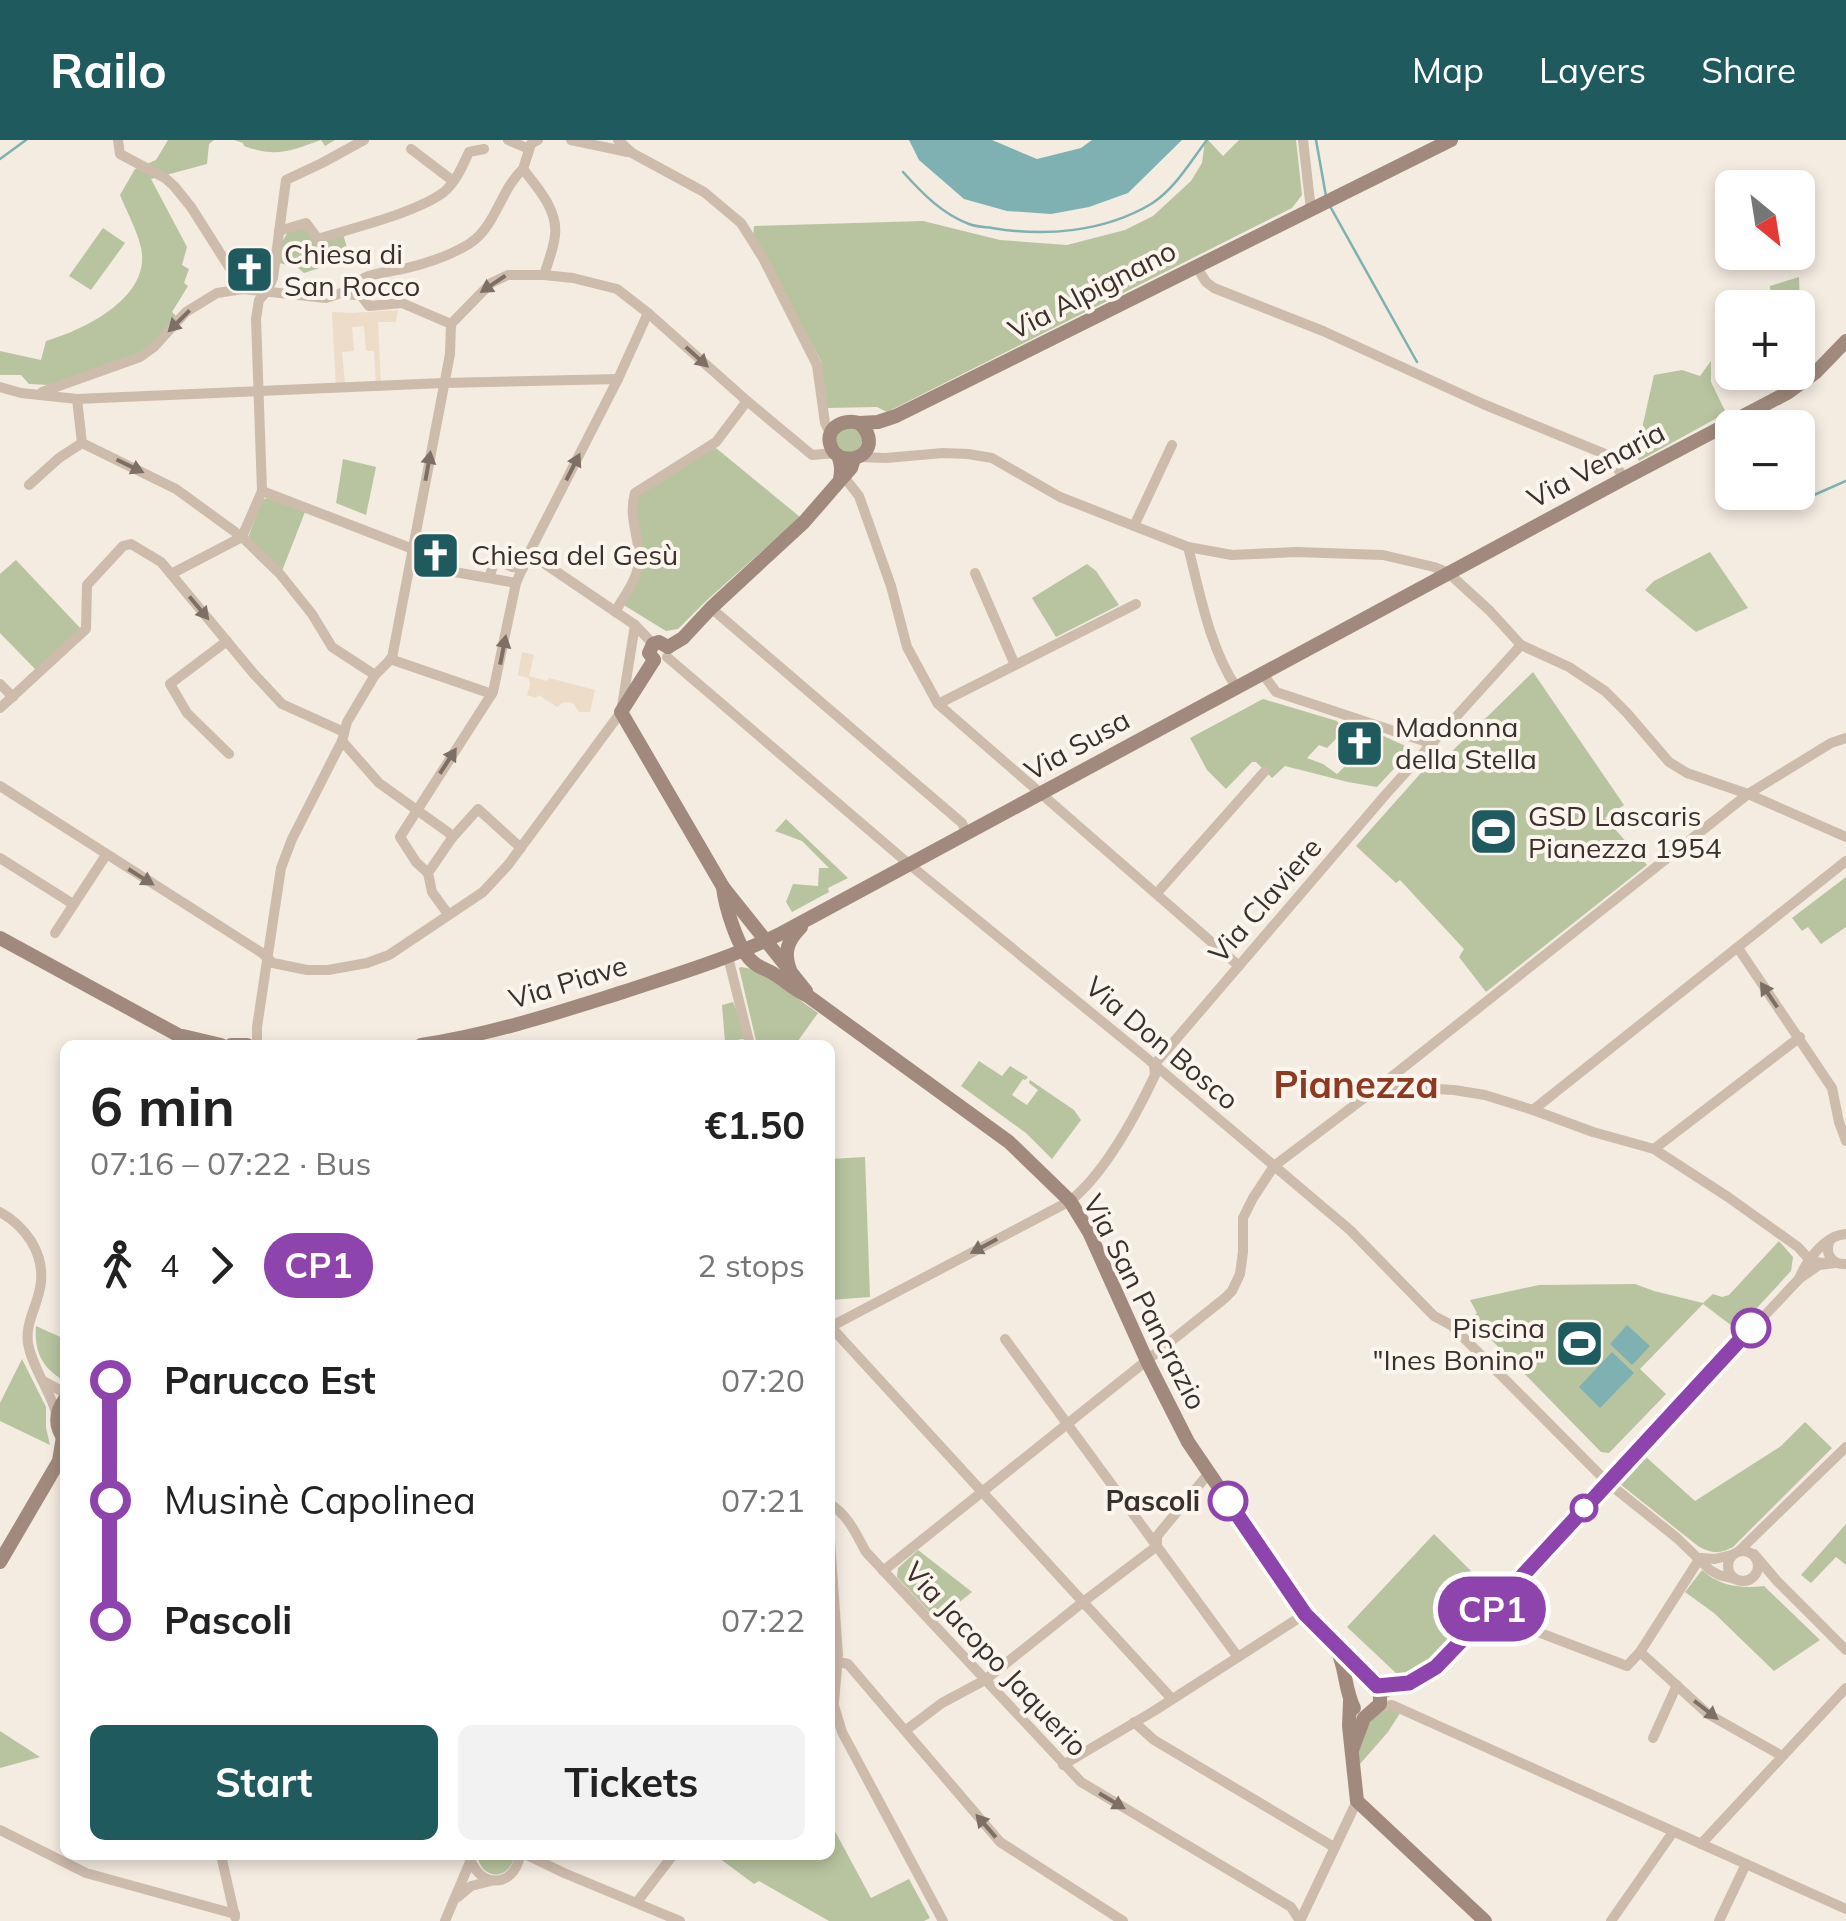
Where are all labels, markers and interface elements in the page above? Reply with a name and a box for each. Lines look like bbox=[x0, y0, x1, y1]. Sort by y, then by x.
text: Railo bbox=[50, 40, 167, 100]
text: Map bbox=[1412, 48, 1484, 92]
text: Layers bbox=[1539, 48, 1646, 92]
text: Share bbox=[1701, 48, 1796, 92]
north arrow bbox=[1715, 170, 1815, 270]
map controls bbox=[1715, 170, 1815, 510]
street label: Via Alpignano bbox=[1002, 232, 1181, 347]
place label: Chiesa di San Rocco bbox=[284, 236, 420, 303]
church icon: Chiesa di San Rocco bbox=[223, 244, 275, 296]
one-way arrow bbox=[480, 275, 507, 293]
button: + bbox=[1715, 290, 1815, 390]
one-way arrow bbox=[168, 308, 191, 332]
one-way arrow bbox=[684, 345, 709, 367]
button: − bbox=[1715, 410, 1815, 510]
street label: Via Venaria bbox=[1521, 414, 1670, 515]
one-way arrow bbox=[421, 450, 436, 481]
one-way arrow bbox=[564, 452, 581, 481]
one-way arrow bbox=[116, 458, 145, 475]
church icon: Chiesa del Gesù bbox=[410, 529, 462, 581]
place label: Chiesa del Gesù bbox=[471, 537, 678, 572]
one-way arrow bbox=[188, 596, 209, 621]
one-way arrow bbox=[496, 634, 511, 665]
street label: Via Susa bbox=[1018, 701, 1135, 788]
place label: Madonna della Stella bbox=[1395, 709, 1537, 776]
church icon: Madonna della Stella bbox=[1334, 717, 1386, 769]
one-way arrow bbox=[439, 747, 457, 775]
place label: GSD Lascaris Pianezza 1954 bbox=[1528, 798, 1722, 865]
sports icon: GSD Lascaris Pianezza 1954 bbox=[1467, 806, 1519, 858]
street label: Via Claviere bbox=[1201, 830, 1329, 970]
one-way arrow bbox=[127, 867, 155, 885]
street label: Via Piave bbox=[505, 947, 631, 1016]
street label: Via Don Bosco bbox=[1079, 968, 1246, 1117]
one-way arrow bbox=[1760, 981, 1779, 1008]
district label: Pianezza bbox=[1273, 1060, 1439, 1108]
text: 6 min bbox=[90, 1071, 235, 1140]
text: €1.50 bbox=[704, 1101, 805, 1149]
text: 07:16 – 07:22 · Bus bbox=[90, 1143, 371, 1183]
street label: Via San Pancrazio bbox=[1076, 1188, 1215, 1415]
one-way arrow bbox=[969, 1237, 998, 1254]
icon: walk bbox=[90, 1238, 145, 1293]
icon: forward bbox=[194, 1238, 249, 1293]
text: CP1 bbox=[284, 1243, 353, 1287]
text: 4 bbox=[160, 1245, 179, 1285]
text: 2 stops bbox=[697, 1245, 805, 1285]
unlabelled marker bbox=[1732, 1309, 1770, 1347]
place label: Piscina "Ines Bonino" bbox=[1372, 1310, 1545, 1377]
sports icon: Piscina "Ines Bonino" bbox=[1554, 1318, 1606, 1370]
text: Parucco Est bbox=[164, 1356, 376, 1404]
text: 07:20 bbox=[721, 1360, 805, 1400]
text: Musinè Capolinea bbox=[164, 1476, 476, 1524]
text: 07:21 bbox=[721, 1480, 805, 1520]
marker: Pascoli bbox=[1209, 1482, 1247, 1520]
place label: Pascoli bbox=[1106, 1483, 1200, 1518]
unlabelled marker bbox=[1571, 1495, 1597, 1521]
street label: Via Jacopo Jaquerio bbox=[897, 1554, 1095, 1763]
line badge: CP1 bbox=[1434, 1576, 1550, 1642]
text: CP1 bbox=[1458, 1587, 1526, 1631]
text: Pascoli bbox=[164, 1596, 292, 1644]
text: 07:22 bbox=[721, 1600, 805, 1640]
one-way arrow bbox=[1694, 1699, 1719, 1720]
button: Start bbox=[90, 1725, 438, 1840]
button: Tickets bbox=[458, 1725, 805, 1840]
one-way arrow bbox=[1098, 1792, 1126, 1809]
one-way arrow bbox=[975, 1813, 997, 1838]

